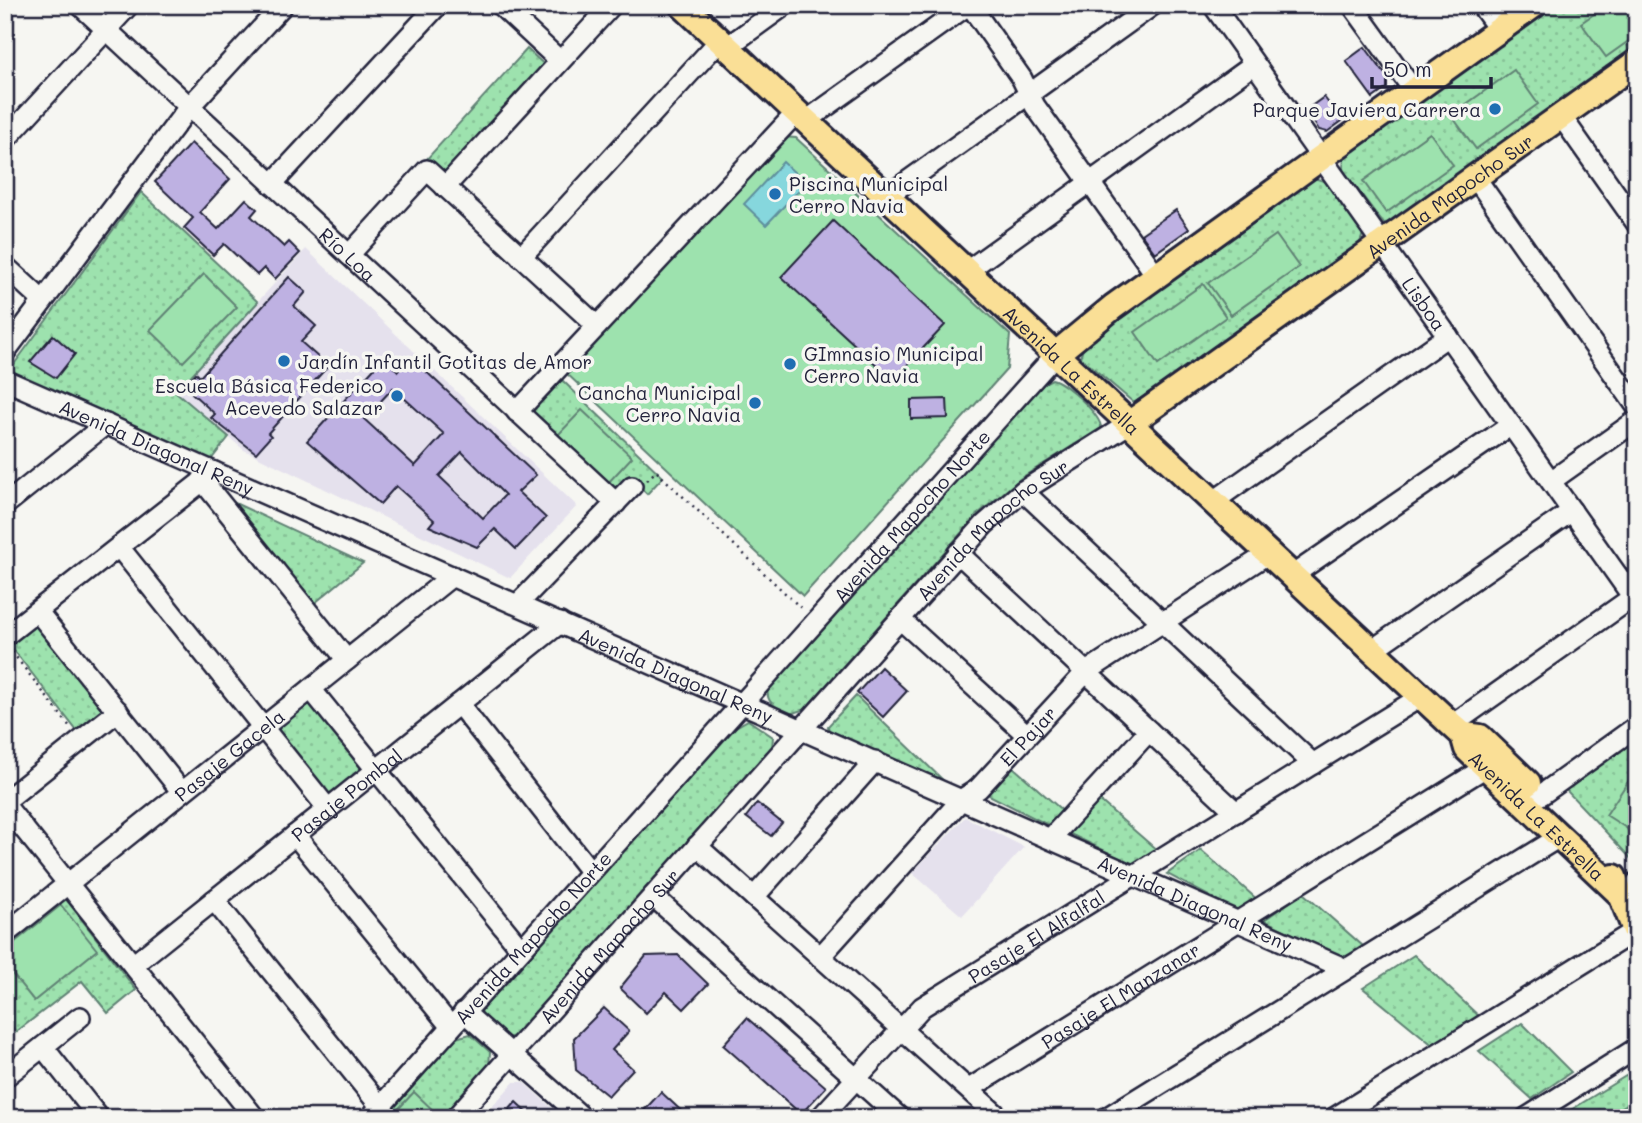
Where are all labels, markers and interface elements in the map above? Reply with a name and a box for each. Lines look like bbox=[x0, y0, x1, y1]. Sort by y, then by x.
scale bar bbox=[1372, 46, 1492, 90]
text: 50 m bbox=[1383, 55, 1432, 82]
place label: Parque Javiera Carrera bbox=[1253, 97, 1481, 122]
marker: Parque Javiera Carrera bbox=[1487, 101, 1503, 117]
street label: Avenida Mapocho Sur bbox=[1361, 128, 1538, 264]
place label: Piscina Municipal Cerro Navia bbox=[789, 171, 948, 218]
marker: Piscina Municipal Cerro Navia bbox=[767, 186, 783, 202]
street label: Río Loa bbox=[314, 222, 382, 287]
street label: Lisboa bbox=[1397, 272, 1452, 335]
street label: Avenida La Estrella bbox=[998, 300, 1146, 440]
place label: GImnasio Municipal Cerro Navia bbox=[804, 341, 984, 388]
place label: Jardín Infantil Gotitas de Amor bbox=[298, 349, 592, 374]
marker: Jardín Infantil Gotitas de Amor bbox=[276, 353, 292, 369]
marker: GImnasio Municipal Cerro Navia bbox=[782, 356, 798, 372]
place label: Escuela Básica Federico Acevedo Salazar bbox=[155, 373, 383, 420]
place label: Cancha Municipal Cerro Navia bbox=[578, 380, 741, 427]
marker: Escuela Básica Federico Acevedo Salazar bbox=[389, 388, 405, 404]
street label: Avenida Diagonal Reny bbox=[56, 393, 258, 500]
marker: Cancha Municipal Cerro Navia bbox=[747, 395, 763, 411]
street label: Avenida Mapocho Norte bbox=[827, 424, 995, 607]
street label: Avenida Mapocho Sur bbox=[911, 453, 1073, 605]
street label: Avenida Diagonal Reny bbox=[575, 621, 777, 728]
street label: El Pajar bbox=[993, 700, 1061, 771]
street label: Pasaje Gacela bbox=[169, 703, 289, 806]
street label: Pasaje Pombal bbox=[285, 742, 407, 846]
street label: Avenida La Estrella bbox=[1464, 745, 1610, 886]
street label: Avenida Mapocho Norte bbox=[448, 846, 616, 1029]
street label: Avenida Diagonal Reny bbox=[1094, 849, 1296, 956]
street label: Avenida Mapocho Sur bbox=[533, 863, 684, 1028]
street label: Pasaje El Alfalfal bbox=[963, 884, 1109, 988]
street label: Pasaje El Manzanar bbox=[1036, 936, 1204, 1054]

